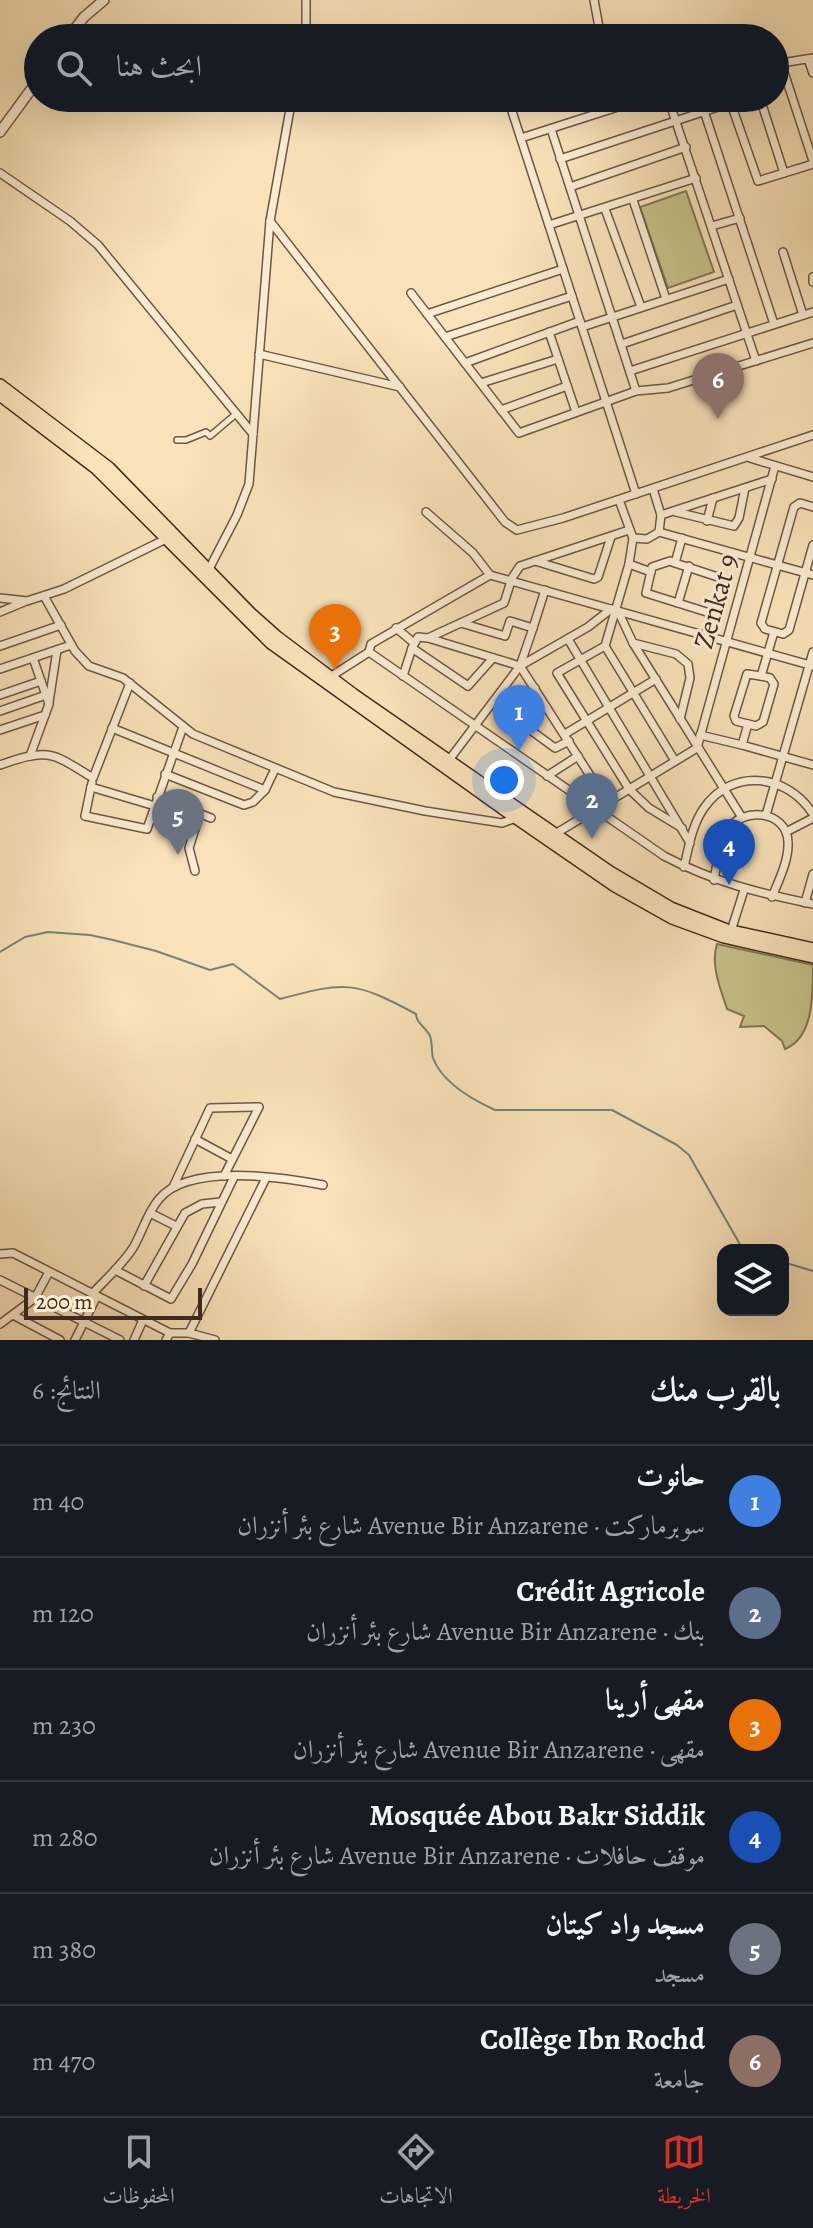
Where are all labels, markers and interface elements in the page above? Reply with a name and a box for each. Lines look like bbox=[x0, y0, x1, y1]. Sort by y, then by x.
search box bbox=[24, 24, 789, 112]
icon: search bbox=[52, 46, 96, 90]
text: ابحث هنا bbox=[116, 46, 202, 86]
pin: 6 bbox=[692, 353, 744, 419]
street label: Zenkat 9 bbox=[684, 549, 748, 653]
pin: 3 bbox=[309, 604, 361, 670]
pin: 1 bbox=[493, 685, 545, 751]
your location bbox=[484, 760, 524, 800]
pin: 2 bbox=[566, 773, 618, 839]
pin: 5 bbox=[152, 789, 204, 855]
pin: 4 bbox=[703, 819, 755, 885]
map controls bbox=[717, 1244, 789, 1316]
button: layers bbox=[717, 1244, 789, 1316]
scale bar bbox=[24, 1284, 202, 1320]
text: 200 m bbox=[36, 1287, 93, 1317]
text: بالقرب منك bbox=[649, 1365, 781, 1412]
text: النتائج: 6 bbox=[32, 1373, 101, 1408]
text: حانوت bbox=[636, 1456, 705, 1496]
text: 40 m bbox=[32, 1484, 84, 1519]
text: 1 bbox=[750, 1484, 760, 1519]
text: سوبرماركت · Avenue Bir Anzarene شارع بئر أنزران bbox=[237, 1508, 705, 1543]
text: Crédit Agricole bbox=[516, 1571, 705, 1611]
text: 120 m bbox=[32, 1596, 94, 1631]
text: 2 bbox=[749, 1596, 761, 1631]
text: بنك · Avenue Bir Anzarene شارع بئر أنزران bbox=[306, 1614, 705, 1649]
text: مقهى أرينا bbox=[605, 1680, 705, 1720]
text: 230 m bbox=[32, 1708, 96, 1743]
text: 3 bbox=[749, 1708, 761, 1743]
text: مقهى · Avenue Bir Anzarene شارع بئر أنزران bbox=[293, 1732, 705, 1767]
text: Mosquée Abou Bakr Siddik bbox=[369, 1795, 705, 1835]
text: 280 m bbox=[32, 1820, 98, 1855]
text: 4 bbox=[749, 1820, 761, 1855]
text: موقف حافلات · Avenue Bir Anzarene شارع بئر أنزران bbox=[209, 1838, 705, 1873]
text: مسجد واد كيتان bbox=[545, 1904, 705, 1944]
text: 380 m bbox=[32, 1932, 96, 1967]
text: 5 bbox=[749, 1932, 761, 1967]
text: مسجد bbox=[654, 1956, 705, 1991]
text: Collège Ibn Rochd bbox=[480, 2019, 705, 2059]
text: 470 m bbox=[32, 2044, 95, 2079]
text: 6 bbox=[749, 2044, 761, 2079]
text: جامعة bbox=[654, 2062, 705, 2097]
tab: المحفوظات bbox=[102, 2130, 175, 2217]
tab: الاتجاهات bbox=[379, 2130, 453, 2217]
tab: الخريطة bbox=[657, 2130, 711, 2217]

